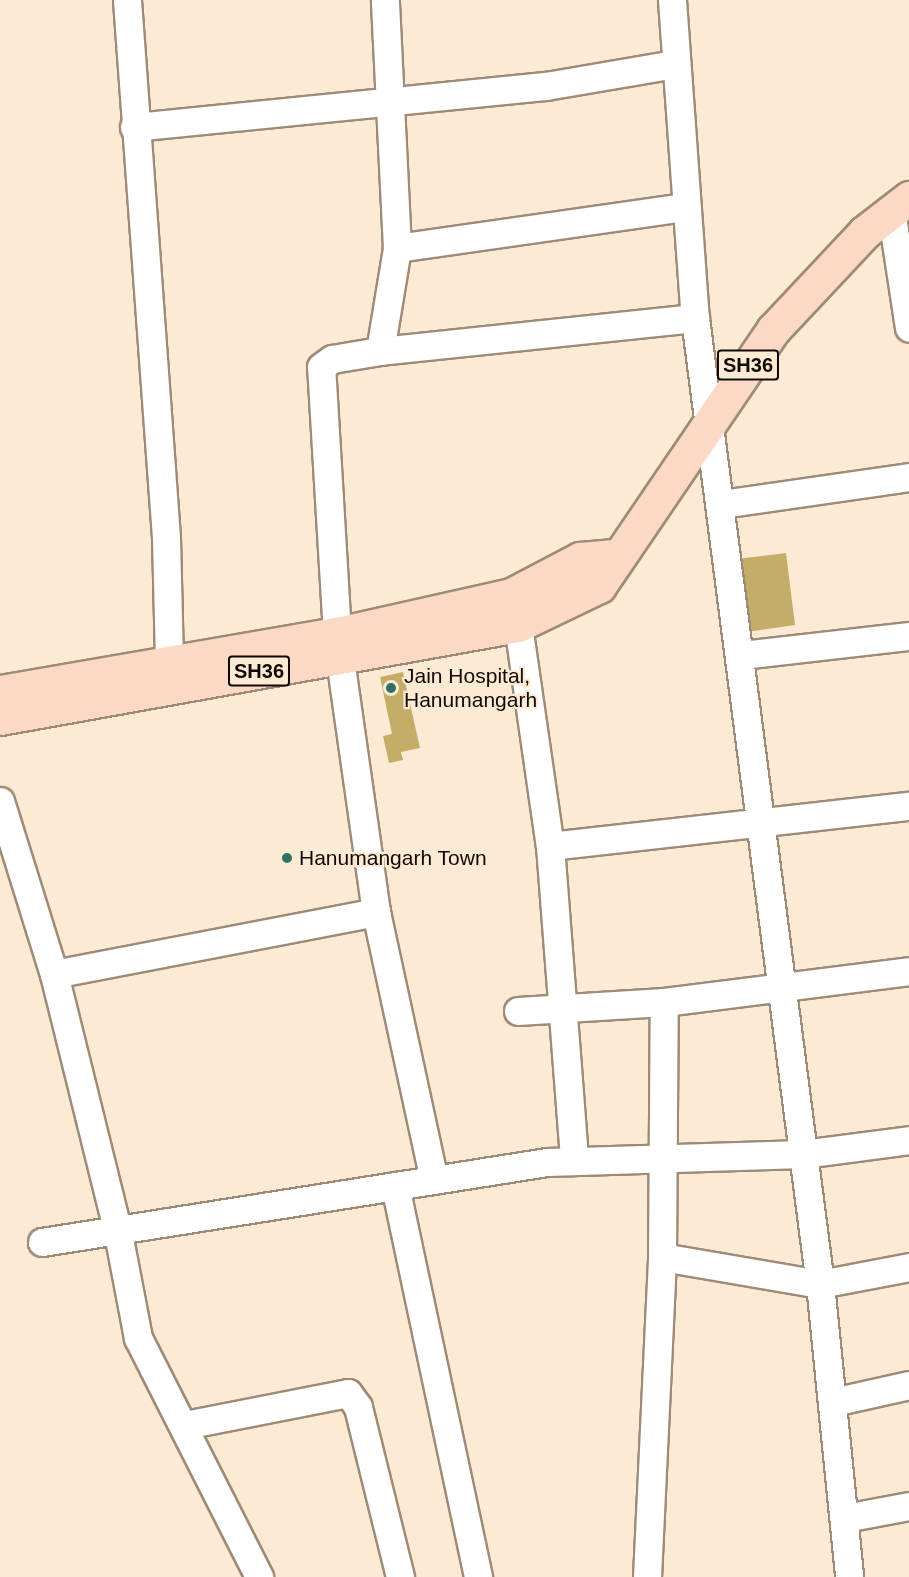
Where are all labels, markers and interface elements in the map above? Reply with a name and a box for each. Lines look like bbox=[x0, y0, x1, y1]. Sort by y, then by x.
road number: SH36 bbox=[716, 348, 780, 382]
road number: SH36 bbox=[228, 654, 290, 688]
place label: Jain Hospital, Hanumangarh bbox=[404, 663, 537, 713]
marker: Jain Hospital, Hanumangarh bbox=[382, 679, 400, 697]
place label: Hanumangarh Town bbox=[299, 845, 487, 871]
marker: Hanumangarh Town bbox=[280, 851, 294, 865]

